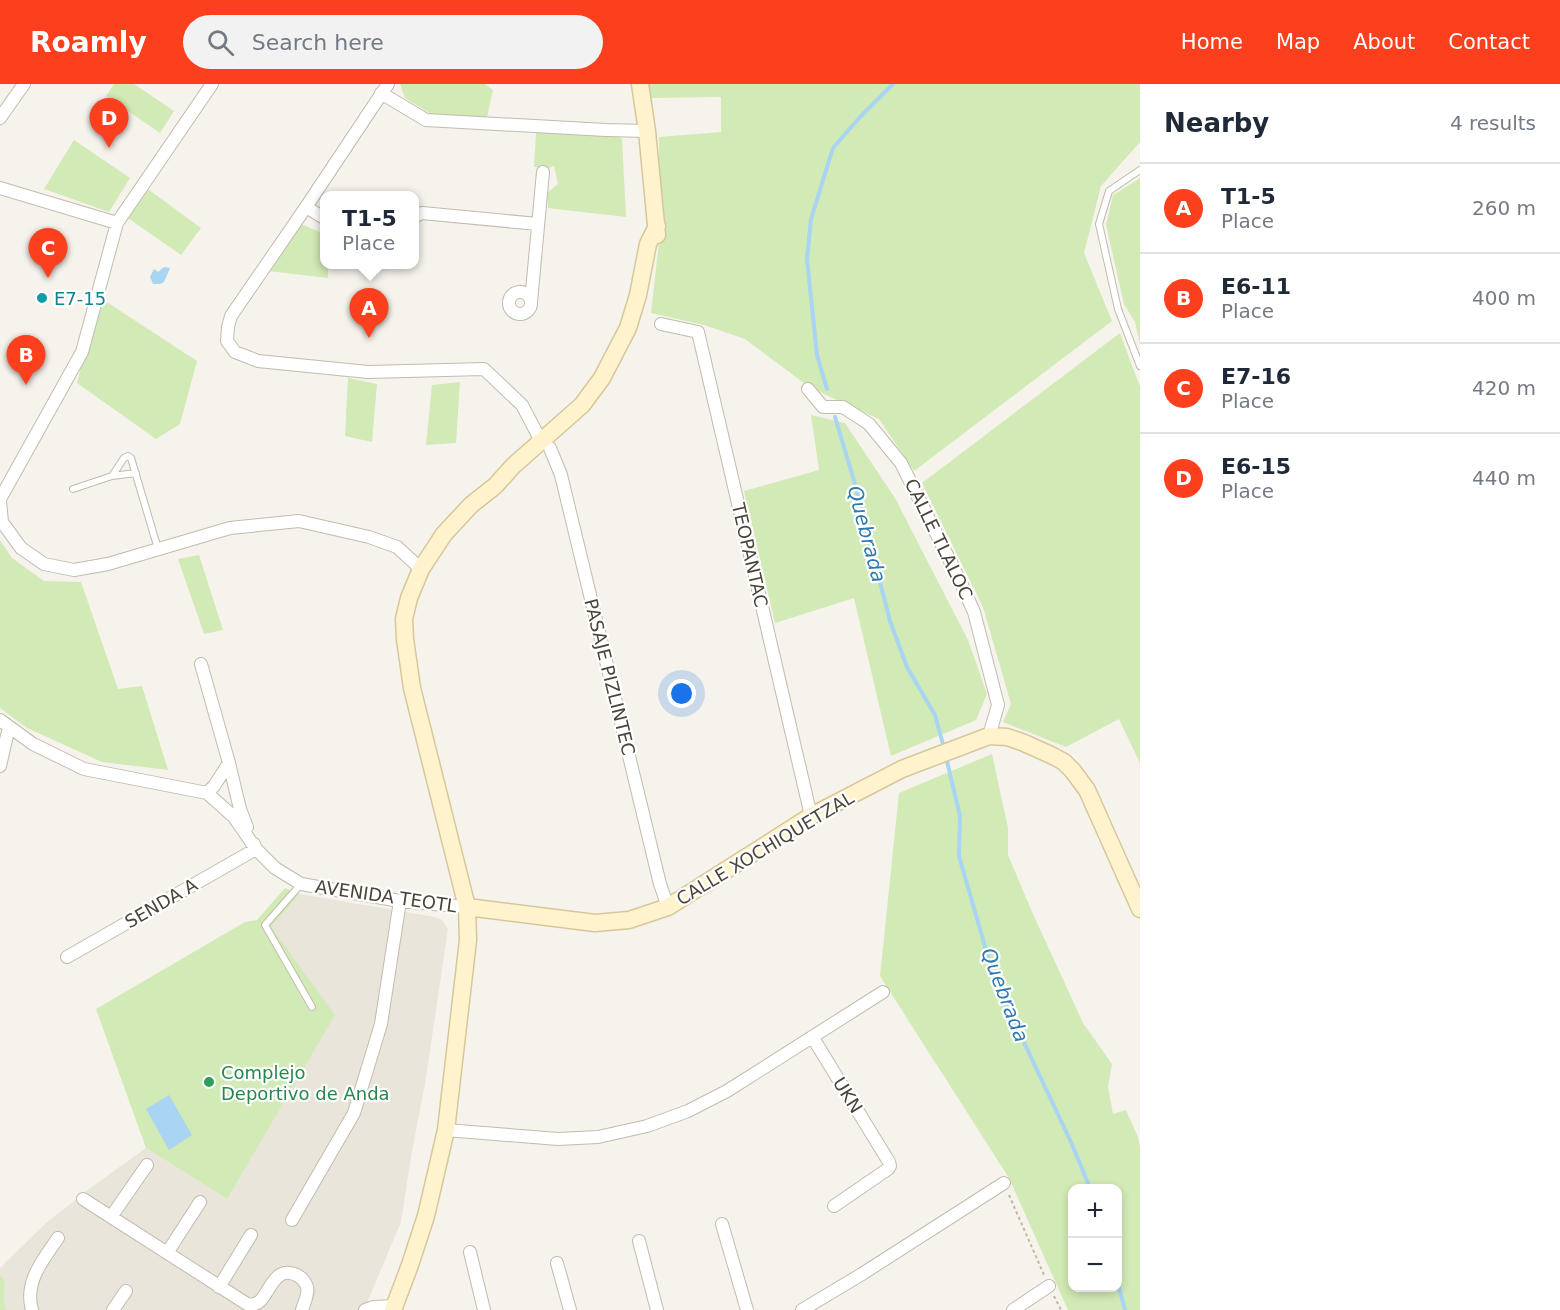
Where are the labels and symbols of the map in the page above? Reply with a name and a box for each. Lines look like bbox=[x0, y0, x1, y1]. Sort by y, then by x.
pin: D bbox=[90, 98, 128, 148]
pin: C bbox=[28, 228, 68, 278]
place label: E7-15 bbox=[54, 288, 106, 309]
pin: A bbox=[350, 288, 388, 338]
marker: E7-15 bbox=[35, 291, 49, 305]
pin: B bbox=[6, 336, 46, 385]
street label: CALLE TLALOC bbox=[901, 475, 977, 603]
water label: Quebrada bbox=[843, 483, 891, 585]
street label: TEOPANTAC bbox=[728, 500, 772, 609]
street label: PASAJE PIZLINTEC bbox=[580, 596, 640, 758]
your location bbox=[667, 679, 696, 708]
street label: CALLE XOCHIQUETZAL bbox=[673, 787, 857, 909]
street label: SENDA A bbox=[121, 874, 202, 932]
street label: AVENIDA TEOTL bbox=[314, 876, 458, 916]
water label: Quebrada bbox=[976, 945, 1034, 1045]
place label: Complejo Deportivo de Anda bbox=[221, 1062, 390, 1104]
street label: UKN bbox=[829, 1073, 867, 1117]
marker: Complejo Deportivo de Anda bbox=[202, 1075, 216, 1089]

